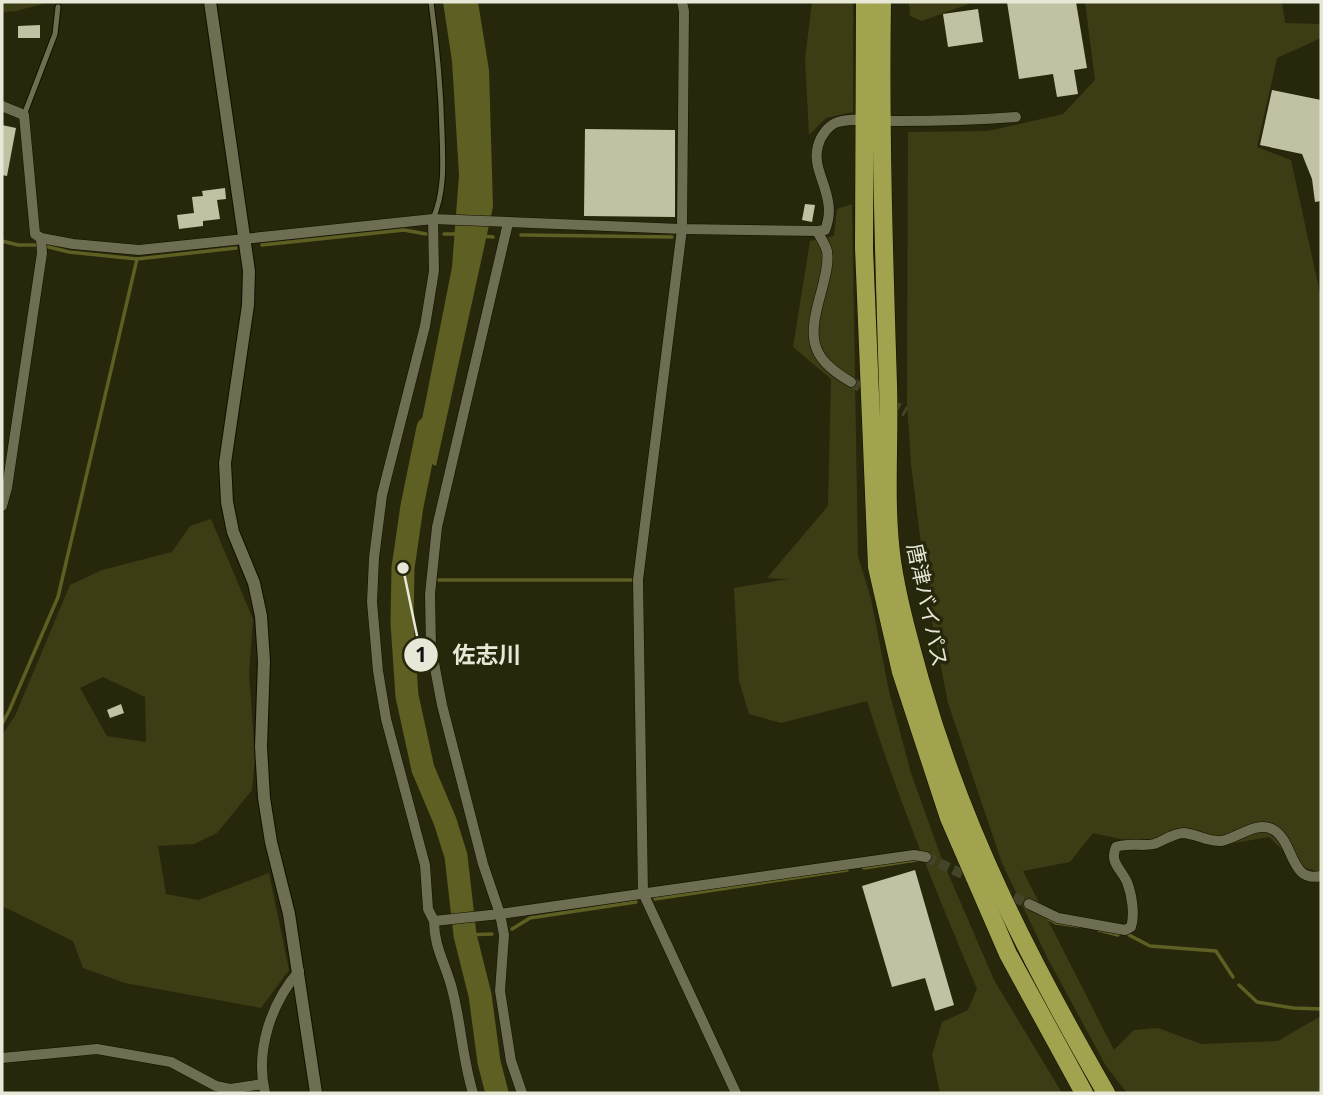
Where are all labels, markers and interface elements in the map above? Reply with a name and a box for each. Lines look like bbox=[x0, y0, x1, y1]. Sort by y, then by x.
street label: 唐津バイパス bbox=[901, 541, 955, 669]
callout: 佐志川 bbox=[404, 633, 536, 677]
text: 佐志川 bbox=[453, 638, 522, 670]
text: 1 bbox=[415, 640, 427, 668]

